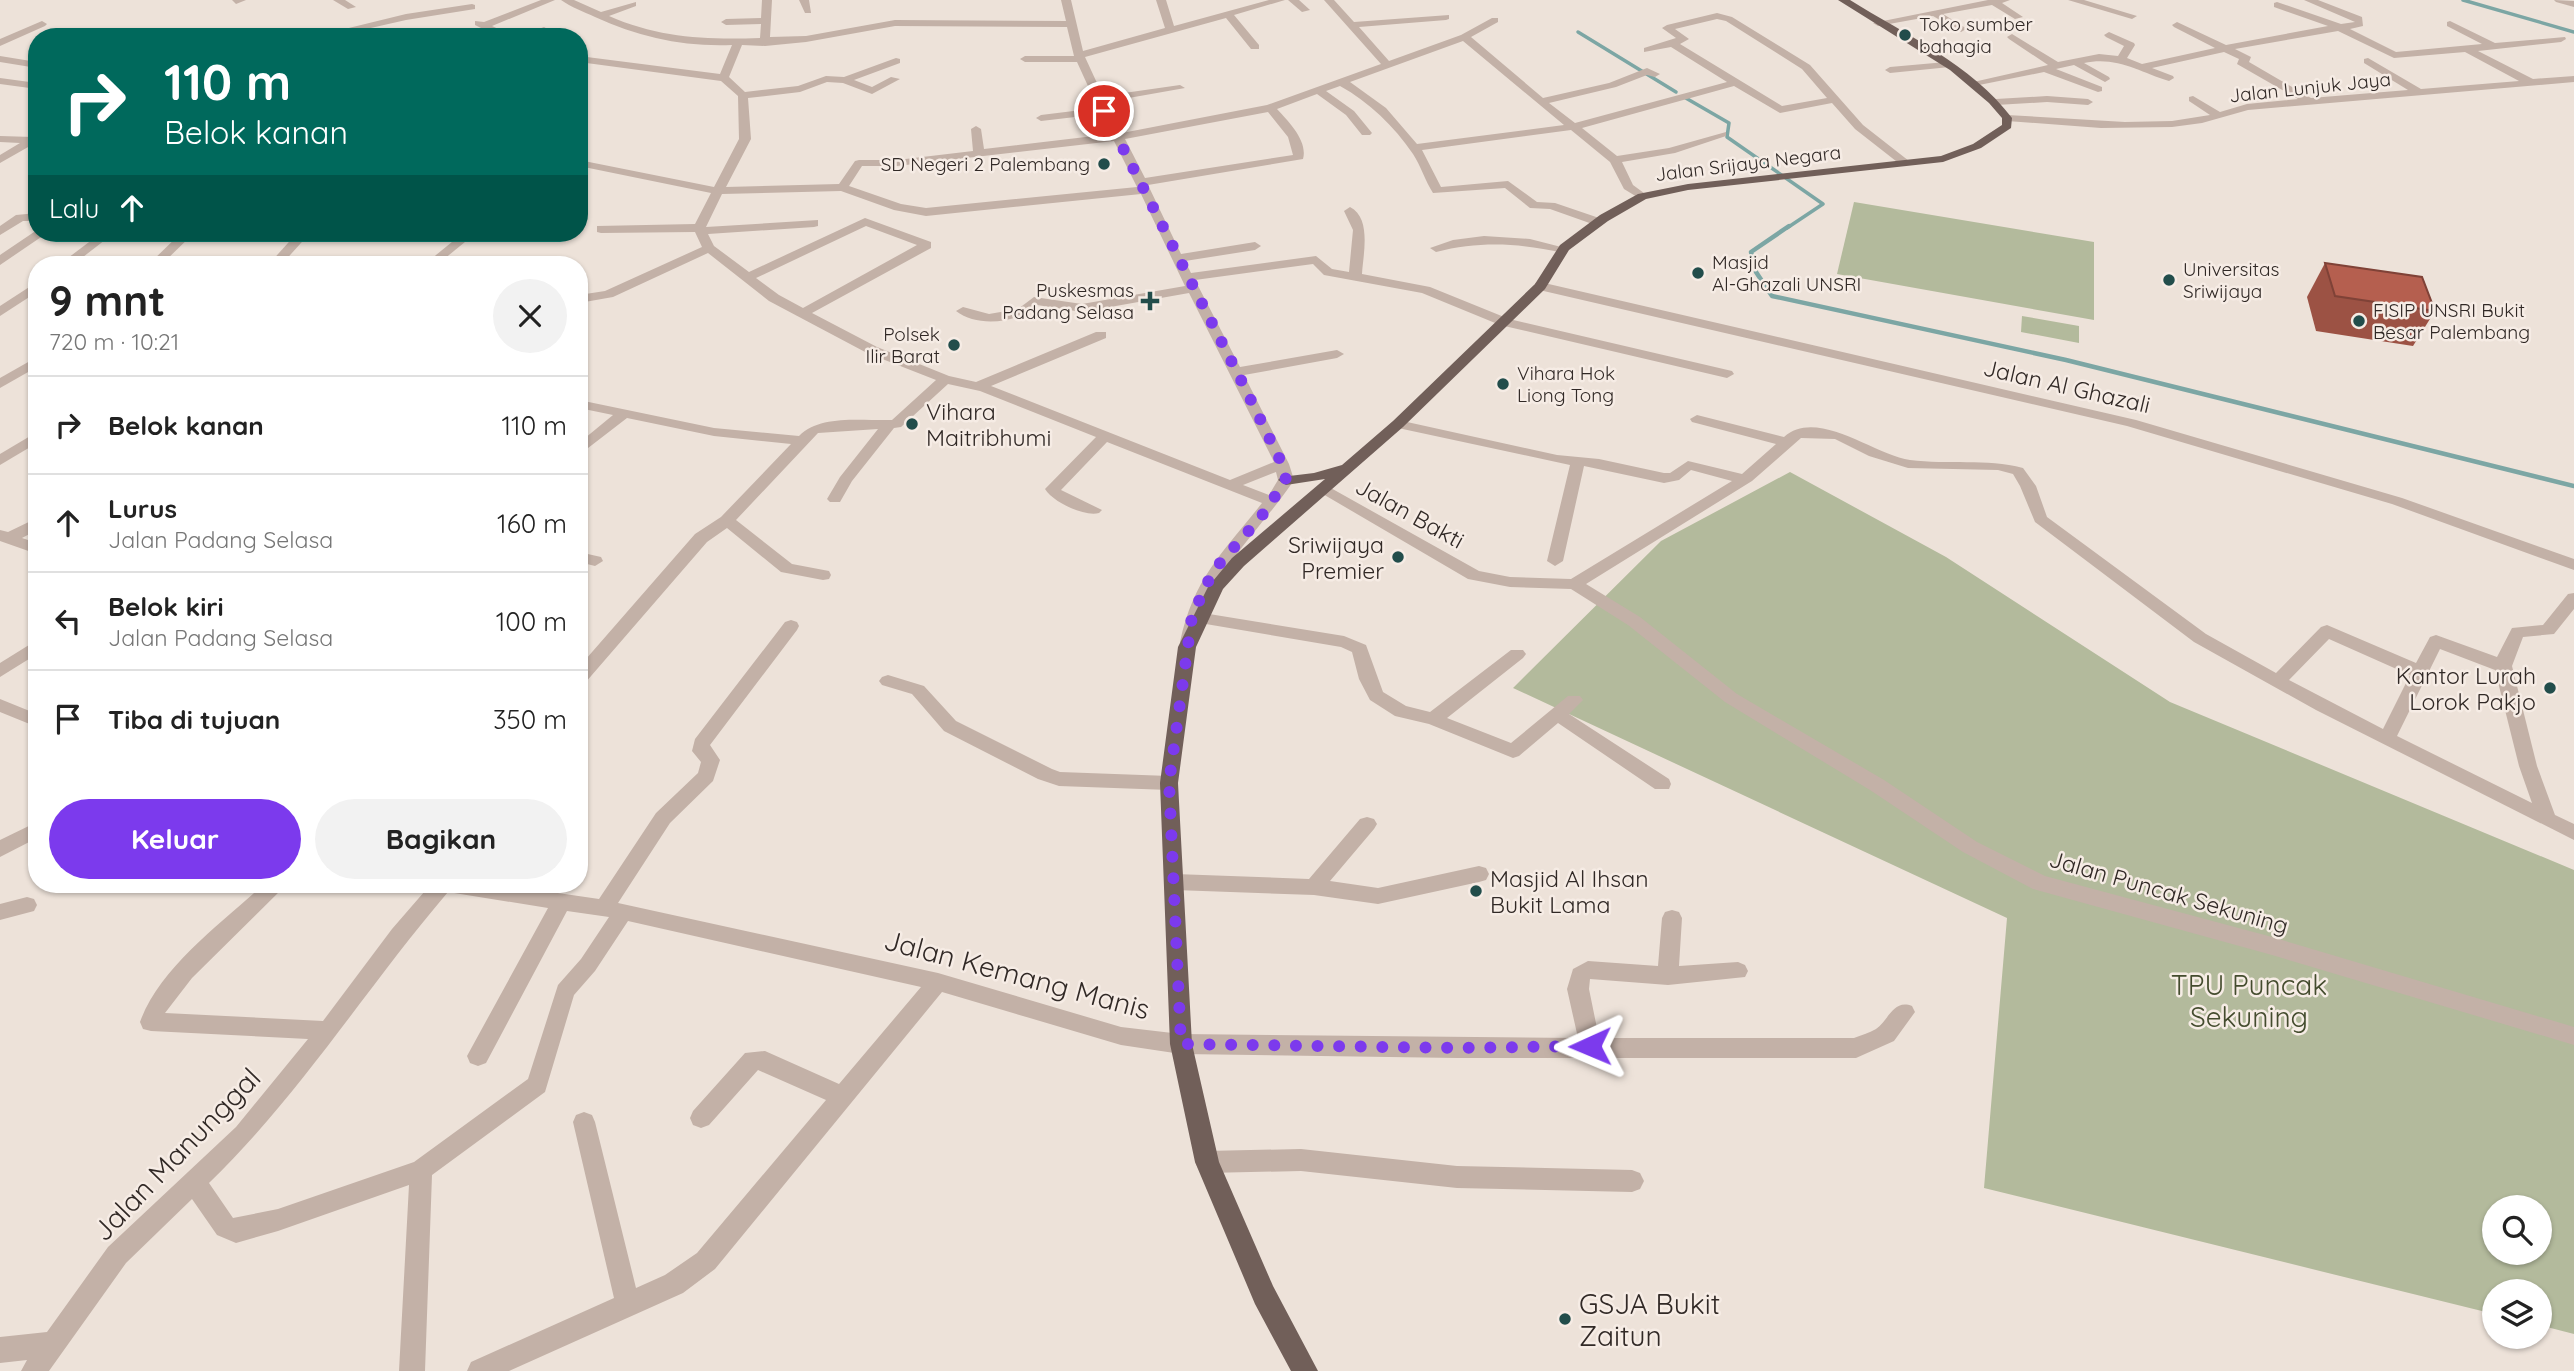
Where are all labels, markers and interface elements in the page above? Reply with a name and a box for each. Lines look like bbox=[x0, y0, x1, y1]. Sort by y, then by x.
place label: Toko sumber bahagia bbox=[1919, 12, 2033, 58]
marker: Toko sumber bahagia bbox=[1897, 27, 1913, 43]
text: 110 m bbox=[164, 51, 291, 112]
icon: right bbox=[49, 56, 140, 147]
street label: Jalan Lunjuk Jaya bbox=[2228, 67, 2392, 107]
pin bbox=[1074, 81, 1134, 141]
icon: arrive bbox=[1085, 92, 1123, 130]
text: Belok kanan bbox=[164, 112, 348, 152]
street label: Jalan Srijaya Negara bbox=[1654, 140, 1842, 186]
place label: SD Negeri 2 Palembang bbox=[881, 152, 1090, 176]
marker: SD Negeri 2 Palembang bbox=[1096, 156, 1112, 172]
icon: ahead bbox=[113, 189, 151, 227]
text: Lalu bbox=[49, 192, 99, 225]
place label: Masjid Al-Ghazali UNSRI bbox=[1712, 250, 1861, 296]
place label: Universitas Sriwijaya bbox=[2183, 257, 2280, 303]
marker: Masjid Al-Ghazali UNSRI bbox=[1690, 265, 1706, 281]
marker: Universitas Sriwijaya bbox=[2161, 272, 2177, 288]
text: 9 mnt bbox=[49, 274, 166, 327]
place label: Puskesmas Padang Selasa bbox=[1002, 278, 1134, 324]
button: close bbox=[493, 279, 567, 353]
marker: Puskesmas Padang Selasa bbox=[1140, 291, 1160, 311]
place label: FISIP UNSRI Bukit Besar Palembang bbox=[2373, 298, 2530, 344]
marker: FISIP UNSRI Bukit Besar Palembang bbox=[2351, 313, 2367, 329]
place label: Polsek Ilir Barat bbox=[865, 322, 940, 368]
text: 720 m · 10:21 bbox=[49, 327, 179, 356]
marker: Polsek Ilir Barat bbox=[946, 337, 962, 353]
street label: Jalan Al Ghazali bbox=[1981, 353, 2153, 419]
place label: Vihara Hok Liong Tong bbox=[1517, 361, 1615, 407]
marker: Vihara Hok Liong Tong bbox=[1495, 376, 1511, 392]
place label: Vihara Maitribhumi bbox=[926, 397, 1051, 452]
icon: right bbox=[49, 406, 87, 444]
text: Belok kanan bbox=[108, 409, 264, 442]
text: 110 m bbox=[501, 409, 567, 442]
marker: Vihara Maitribhumi bbox=[904, 416, 920, 432]
street label: Jalan Bakti bbox=[1351, 471, 1469, 555]
text: Lurus bbox=[108, 492, 177, 525]
icon: ahead bbox=[49, 504, 87, 542]
text: 160 m bbox=[497, 507, 567, 540]
text: Jalan Padang Selasa bbox=[108, 525, 333, 554]
place label: Sriwijaya Premier bbox=[1288, 530, 1384, 585]
marker: Sriwijaya Premier bbox=[1390, 549, 1406, 565]
text: Belok kiri bbox=[108, 590, 224, 623]
icon: left bbox=[49, 602, 87, 640]
text: 100 m bbox=[496, 605, 567, 638]
text: Jalan Padang Selasa bbox=[108, 623, 333, 652]
place label: Kantor Lurah Lorok Pakjo bbox=[2396, 661, 2536, 716]
marker: Kantor Lurah Lorok Pakjo bbox=[2542, 680, 2558, 696]
icon: arrive bbox=[49, 700, 87, 738]
text: Tiba di tujuan bbox=[108, 703, 280, 736]
text: 350 m bbox=[493, 703, 567, 736]
button: Keluar bbox=[49, 799, 301, 879]
button: Bagikan bbox=[315, 799, 567, 879]
street label: Jalan Puncak Sekuning bbox=[2046, 844, 2292, 940]
place label: Masjid Al Ihsan Bukit Lama bbox=[1490, 864, 1649, 919]
marker: Masjid Al Ihsan Bukit Lama bbox=[1468, 883, 1484, 899]
street label: Jalan Kemang Manis bbox=[880, 922, 1154, 1026]
park label: TPU Puncak Sekuning bbox=[2171, 967, 2327, 1034]
position arrow bbox=[1553, 1009, 1627, 1083]
street label: Jalan Manunggal bbox=[85, 1060, 267, 1248]
map controls bbox=[2482, 1195, 2552, 1349]
button: search bbox=[2482, 1195, 2552, 1265]
button: layers bbox=[2482, 1279, 2552, 1349]
place label: GSJA Bukit Zaitun bbox=[1579, 1286, 1720, 1353]
marker: GSJA Bukit Zaitun bbox=[1557, 1311, 1573, 1327]

